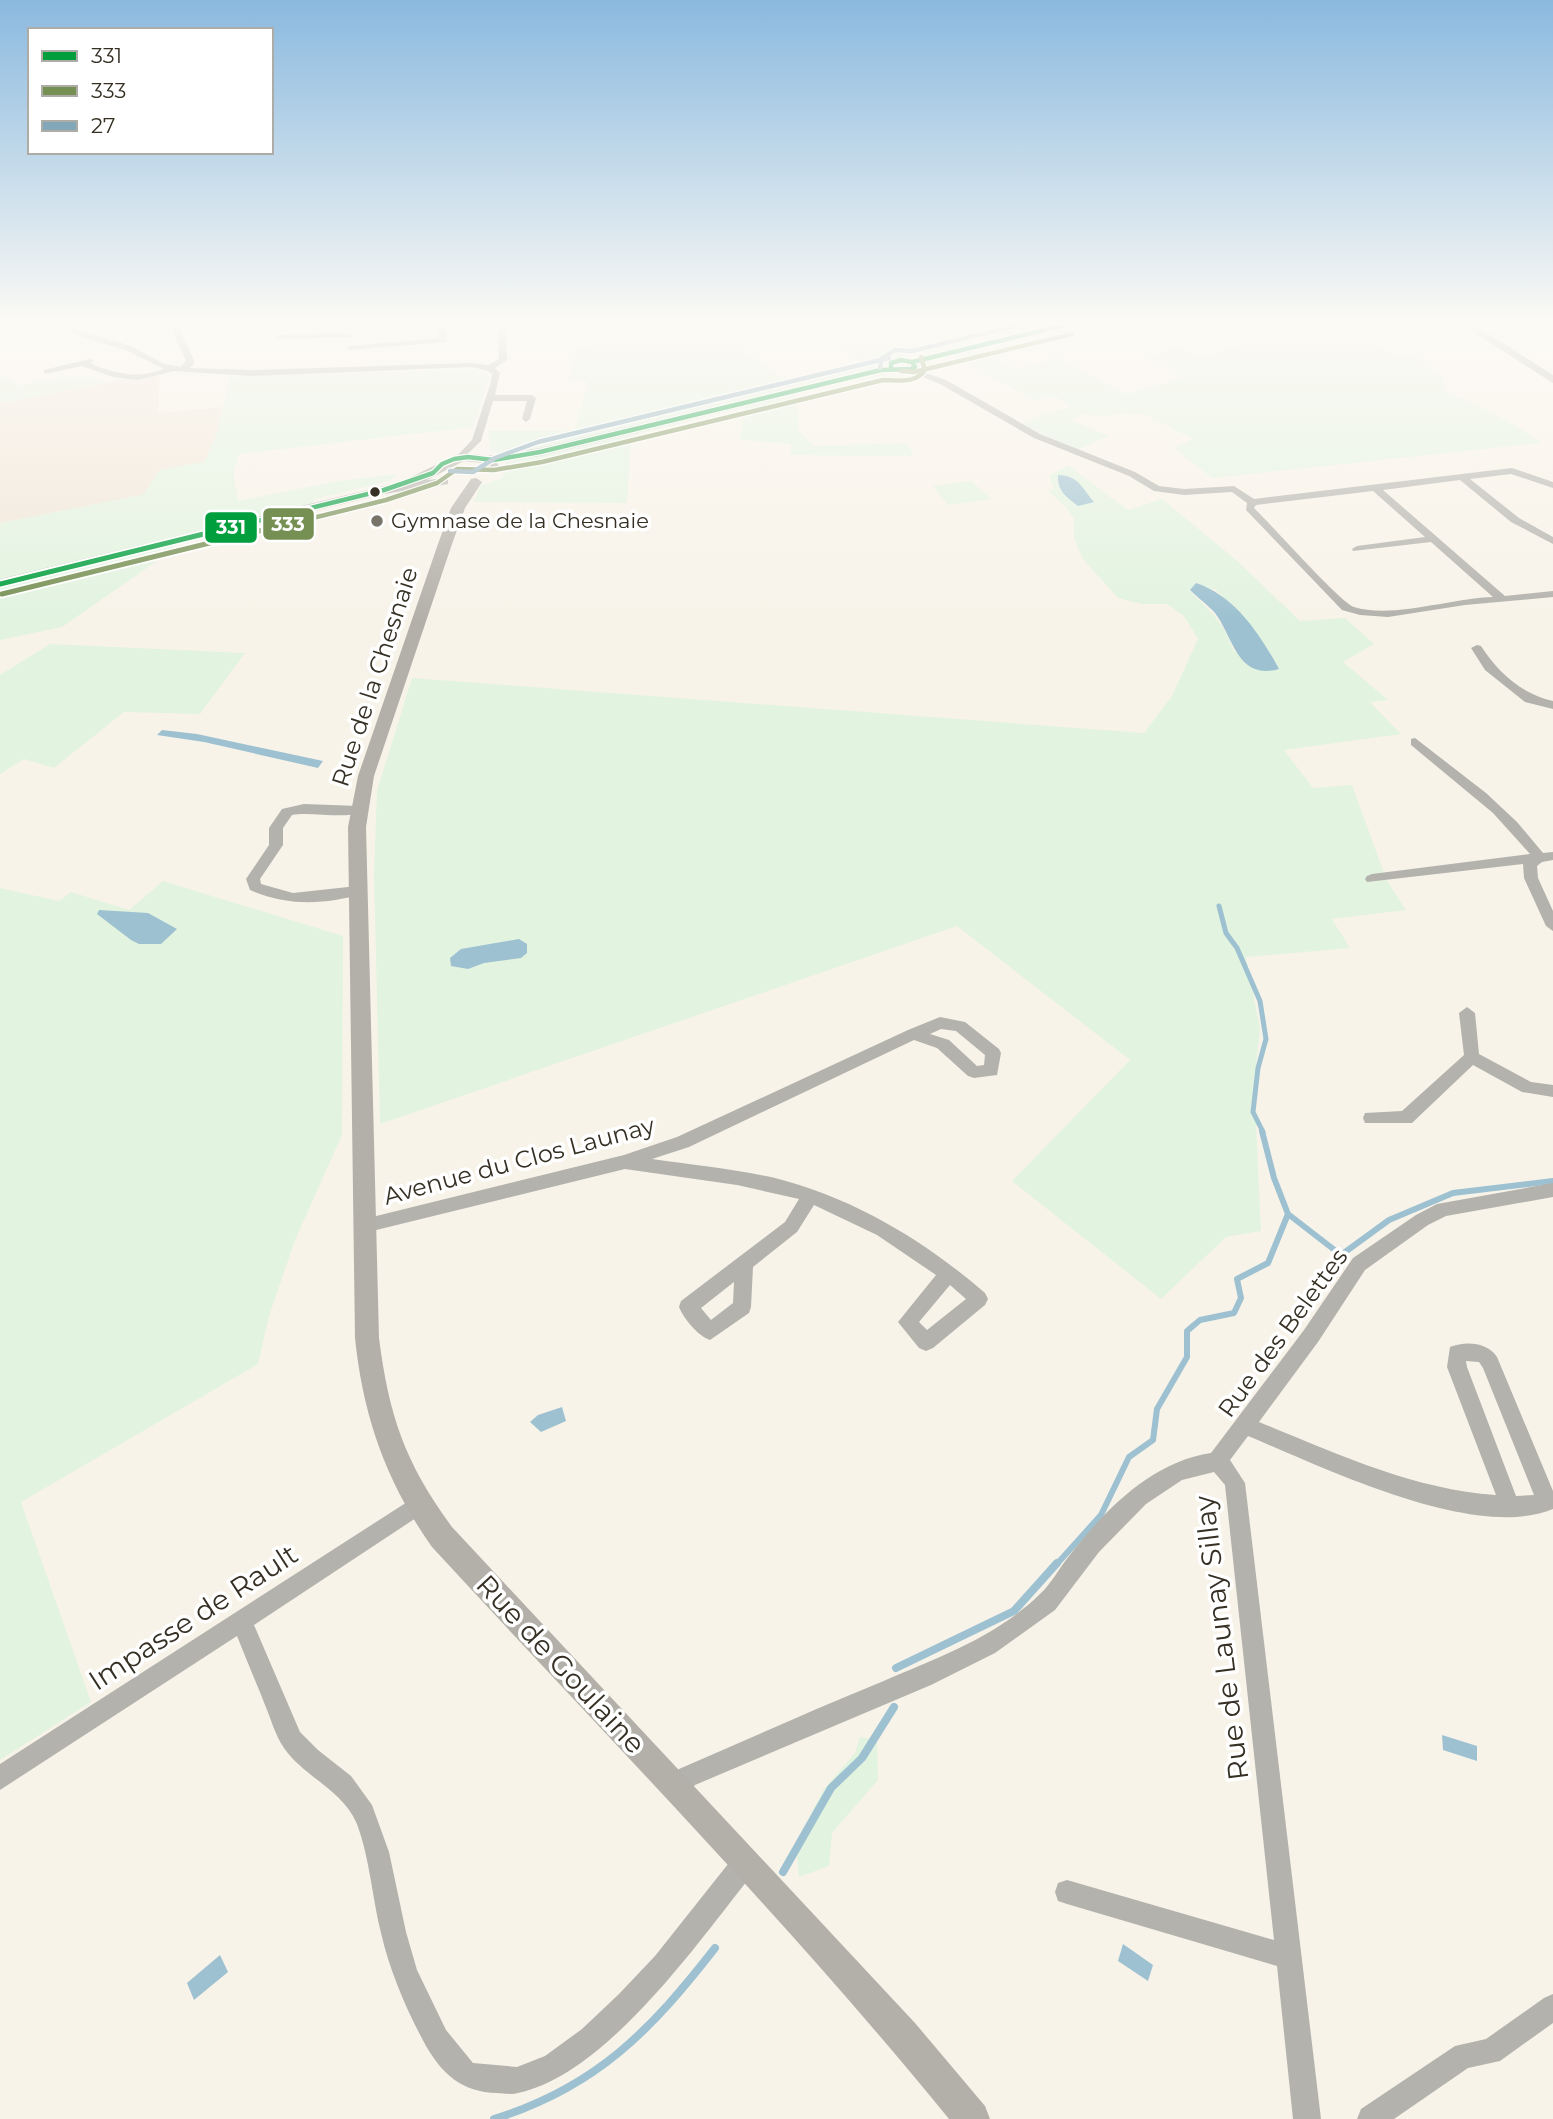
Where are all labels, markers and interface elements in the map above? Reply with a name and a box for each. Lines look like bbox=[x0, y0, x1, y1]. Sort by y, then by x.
legend bbox=[28, 28, 273, 154]
text: 331 bbox=[91, 43, 122, 68]
text: 333 bbox=[91, 78, 126, 103]
text: 27 bbox=[91, 113, 115, 138]
unlabelled marker bbox=[368, 485, 382, 499]
line badge: 333 bbox=[262, 507, 315, 541]
place label: Gymnase de la Chesnaie bbox=[391, 508, 649, 533]
line badge: 331 bbox=[204, 511, 258, 544]
text: 333 bbox=[270, 513, 305, 536]
marker: Gymnase de la Chesnaie bbox=[369, 513, 385, 529]
text: 331 bbox=[215, 516, 246, 539]
street label: Rue de la Chesnaie bbox=[325, 563, 424, 790]
street label: Avenue du Clos Launay bbox=[380, 1110, 658, 1211]
street label: Rue des Belettes bbox=[1212, 1243, 1354, 1423]
street label: Rue de Launay Sillay bbox=[1187, 1493, 1255, 1782]
street label: Impasse de Rault bbox=[82, 1537, 304, 1697]
street label: Rue de Goulaine bbox=[469, 1568, 653, 1760]

